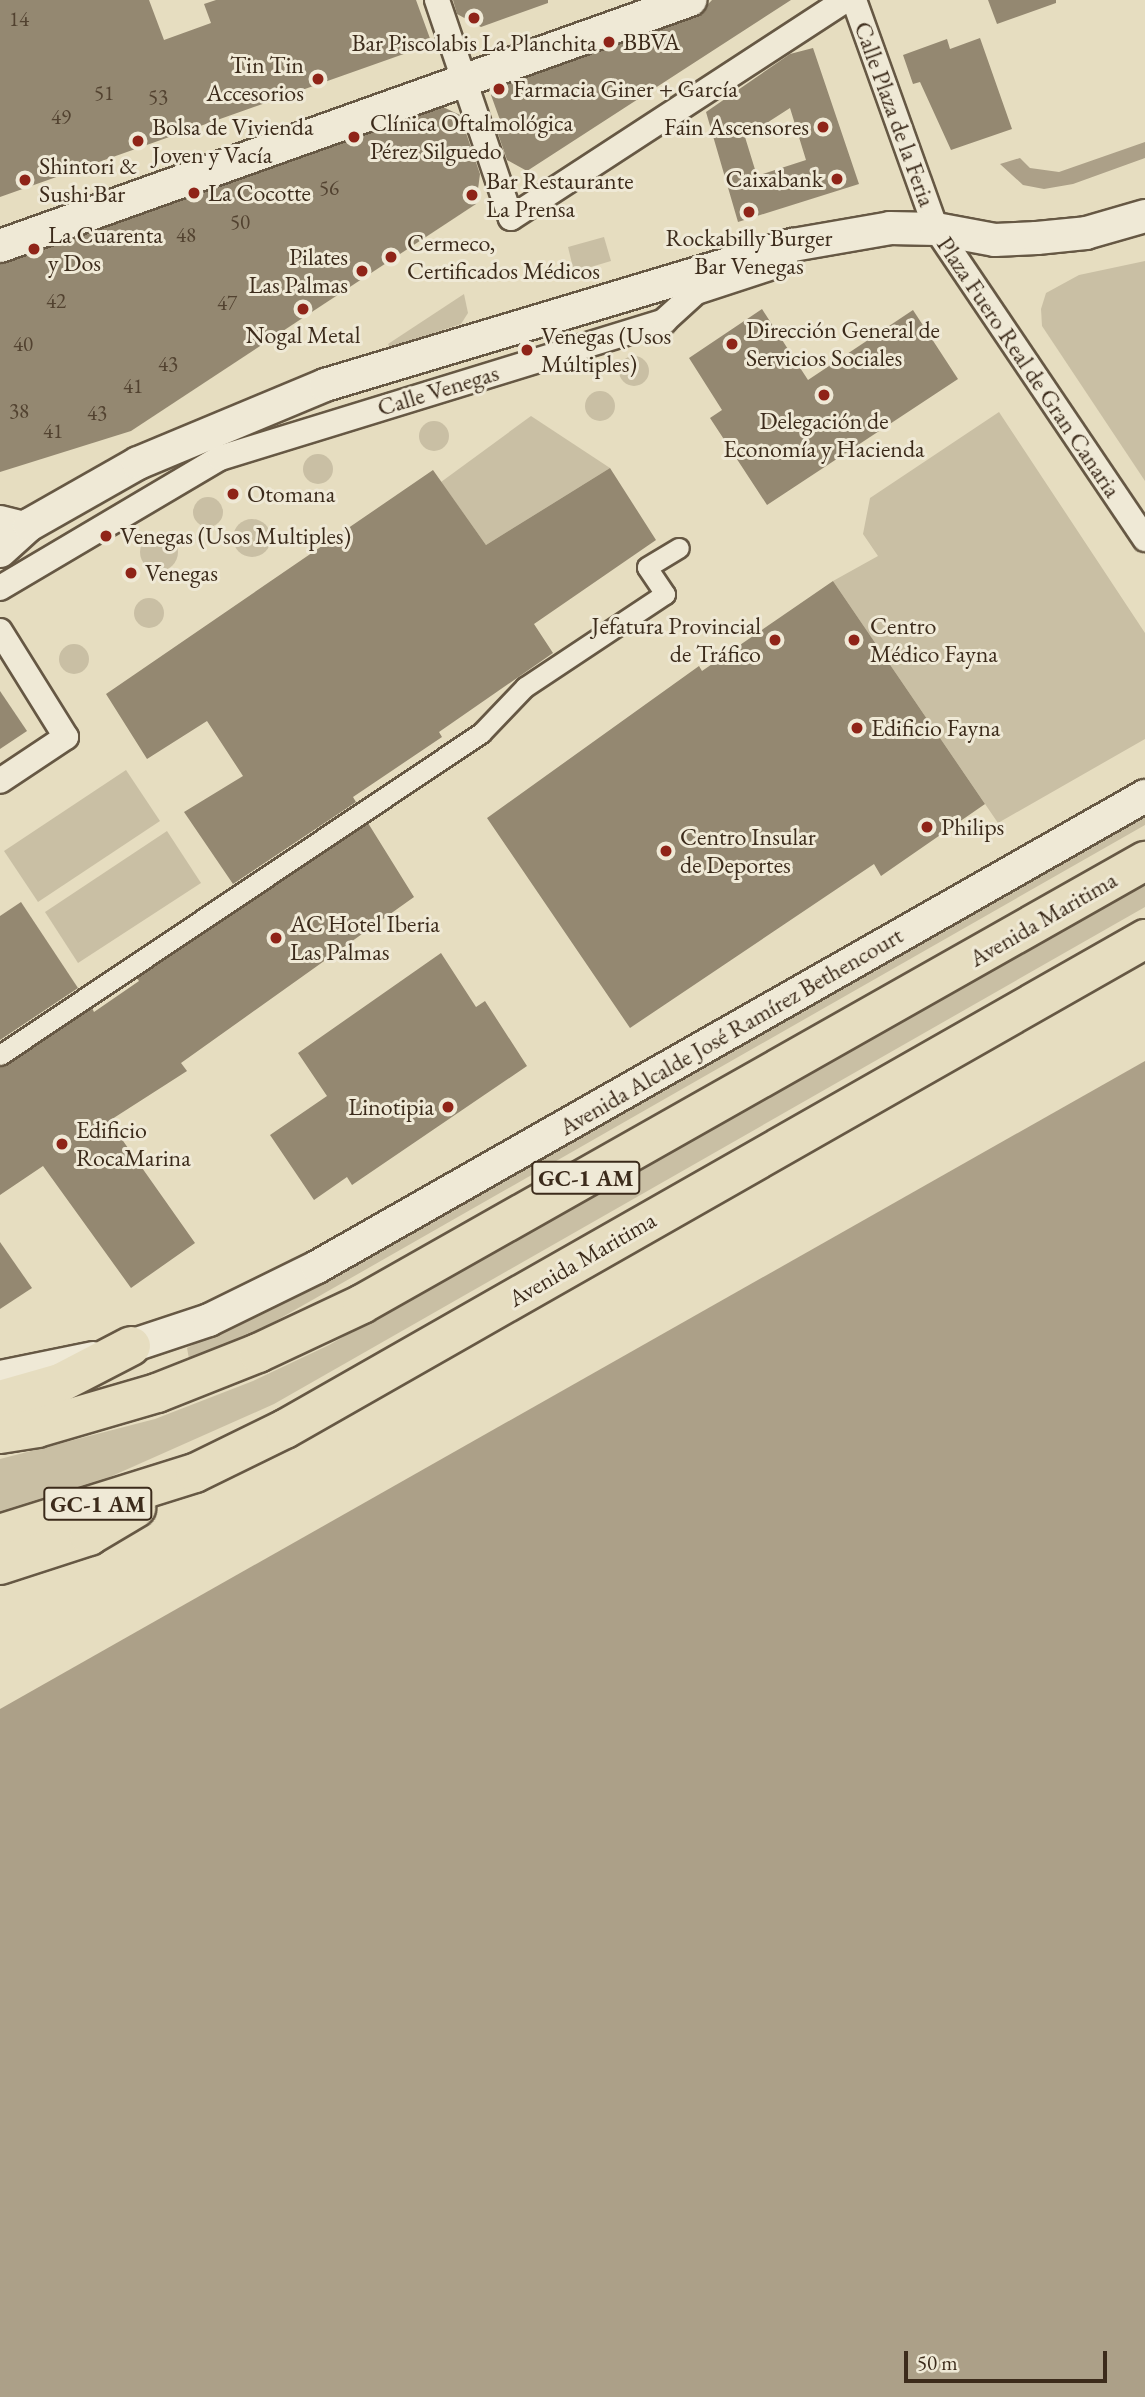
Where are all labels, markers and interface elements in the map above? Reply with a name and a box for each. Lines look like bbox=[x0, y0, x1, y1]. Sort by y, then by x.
house number: 14 bbox=[9, 6, 29, 32]
marker: Bar Piscolabis La Planchita bbox=[466, 10, 482, 26]
street label: Calle Plaza de la Feria bbox=[848, 18, 942, 210]
place label: BBVA bbox=[623, 28, 680, 56]
place label: Bar Piscolabis La Planchita bbox=[351, 29, 597, 57]
marker: BBVA bbox=[601, 34, 617, 50]
place label: Tin Tin Accesorios bbox=[206, 51, 304, 107]
marker: Tin Tin Accesorios bbox=[310, 71, 326, 87]
place label: Farmacia Giner + García bbox=[513, 75, 738, 103]
house number: 51 bbox=[94, 80, 114, 106]
marker: Farmacia Giner + García bbox=[491, 81, 507, 97]
house number: 53 bbox=[148, 84, 168, 110]
house number: 49 bbox=[51, 104, 71, 130]
place label: Clínica Oftalmológica Pérez Silguedo bbox=[370, 109, 573, 165]
place label: Bolsa de Vivienda Joven y Vacía bbox=[152, 113, 313, 169]
place label: Fain Ascensores bbox=[664, 113, 809, 141]
marker: Fain Ascensores bbox=[815, 119, 831, 135]
marker: Clínica Oftalmológica Pérez Silguedo bbox=[344, 127, 364, 147]
marker: Bolsa de Vivienda Joven y Vacía bbox=[130, 133, 146, 149]
place label: Shintori & Sushi Bar bbox=[39, 152, 137, 208]
place label: Caixabank bbox=[726, 165, 823, 193]
place label: Bar Restaurante La Prensa bbox=[486, 167, 634, 223]
marker: Caixabank bbox=[829, 171, 845, 187]
marker: Shintori & Sushi Bar bbox=[17, 172, 33, 188]
house number: 56 bbox=[319, 175, 339, 201]
place label: La Cocotte bbox=[208, 179, 311, 207]
marker: La Cocotte bbox=[186, 185, 202, 201]
marker: Bar Restaurante La Prensa bbox=[464, 187, 480, 203]
marker: Rockabilly Burger Bar Venegas bbox=[741, 204, 757, 220]
house number: 50 bbox=[230, 209, 250, 235]
place label: La Cuarenta y Dos bbox=[48, 221, 163, 277]
house number: 48 bbox=[176, 222, 196, 248]
place label: Rockabilly Burger Bar Venegas bbox=[665, 224, 833, 280]
place label: Cermeco, Certificados Médicos bbox=[407, 229, 600, 285]
street label: Plaza Fuero Real de Gran Canaria bbox=[931, 231, 1127, 503]
marker: La Cuarenta y Dos bbox=[26, 241, 42, 257]
place label: Pilates Las Palmas bbox=[248, 243, 348, 299]
marker: Cermeco, Certificados Médicos bbox=[381, 247, 401, 267]
marker: Pilates Las Palmas bbox=[354, 263, 370, 279]
house number: 42 bbox=[46, 288, 66, 314]
house number: 47 bbox=[217, 290, 237, 316]
marker: Nogal Metal bbox=[295, 301, 311, 317]
place label: Dirección General de Servicios Sociales bbox=[746, 316, 940, 372]
place label: Nogal Metal bbox=[246, 321, 360, 349]
place label: Venegas (Usos Múltiples) bbox=[541, 322, 671, 378]
house number: 40 bbox=[13, 331, 33, 357]
marker: Dirección General de Servicios Sociales bbox=[724, 336, 740, 352]
marker: Venegas (Usos Múltiples) bbox=[519, 342, 535, 358]
house number: 43 bbox=[158, 351, 178, 377]
street label: Calle Venegas bbox=[374, 358, 502, 422]
house number: 41 bbox=[123, 373, 143, 399]
marker: Delegación de Economía y Hacienda bbox=[816, 387, 832, 403]
house number: 38 bbox=[9, 398, 29, 424]
house number: 43 bbox=[87, 400, 107, 426]
place label: Delegación de Economía y Hacienda bbox=[723, 407, 925, 463]
house number: 41 bbox=[43, 418, 63, 444]
place label: Otomana bbox=[247, 480, 335, 508]
marker: Otomana bbox=[225, 486, 241, 502]
place label: Venegas (Usos Multiples) bbox=[120, 522, 351, 550]
marker: Venegas (Usos Multiples) bbox=[98, 528, 114, 544]
place label: Venegas bbox=[145, 559, 218, 587]
marker: Venegas bbox=[123, 565, 139, 581]
place label: Jefatura Provincial de Tráfico bbox=[591, 612, 761, 668]
place label: Centro Médico Fayna bbox=[870, 612, 998, 668]
marker: Centro Médico Fayna bbox=[844, 630, 864, 650]
marker: Jefatura Provincial de Tráfico bbox=[767, 632, 783, 648]
place label: Edificio Fayna bbox=[871, 714, 1000, 742]
marker: Edificio Fayna bbox=[849, 720, 865, 736]
place label: Philips bbox=[941, 813, 1004, 841]
marker: Philips bbox=[919, 819, 935, 835]
place label: Centro Insular de Deportes bbox=[680, 823, 816, 879]
marker: Centro Insular de Deportes bbox=[658, 843, 674, 859]
street label: Avenida Maritima bbox=[964, 865, 1122, 973]
place label: AC Hotel Iberia Las Palmas bbox=[290, 910, 440, 966]
street label: Avenida Alcalde José Ramírez Bethencourt bbox=[554, 921, 908, 1141]
marker: AC Hotel Iberia Las Palmas bbox=[268, 930, 284, 946]
place label: Linotipia bbox=[348, 1093, 434, 1121]
marker: Linotipia bbox=[440, 1099, 456, 1115]
place label: Edificio RocaMarina bbox=[76, 1116, 191, 1172]
marker: Edificio RocaMarina bbox=[54, 1136, 70, 1152]
road number: GC-1 AM bbox=[530, 1158, 642, 1198]
street label: Avenida Maritima bbox=[503, 1205, 661, 1313]
road number: GC-1 AM bbox=[42, 1484, 154, 1524]
scale bar bbox=[907, 2338, 1110, 2382]
text: 50 m bbox=[917, 2349, 958, 2376]

